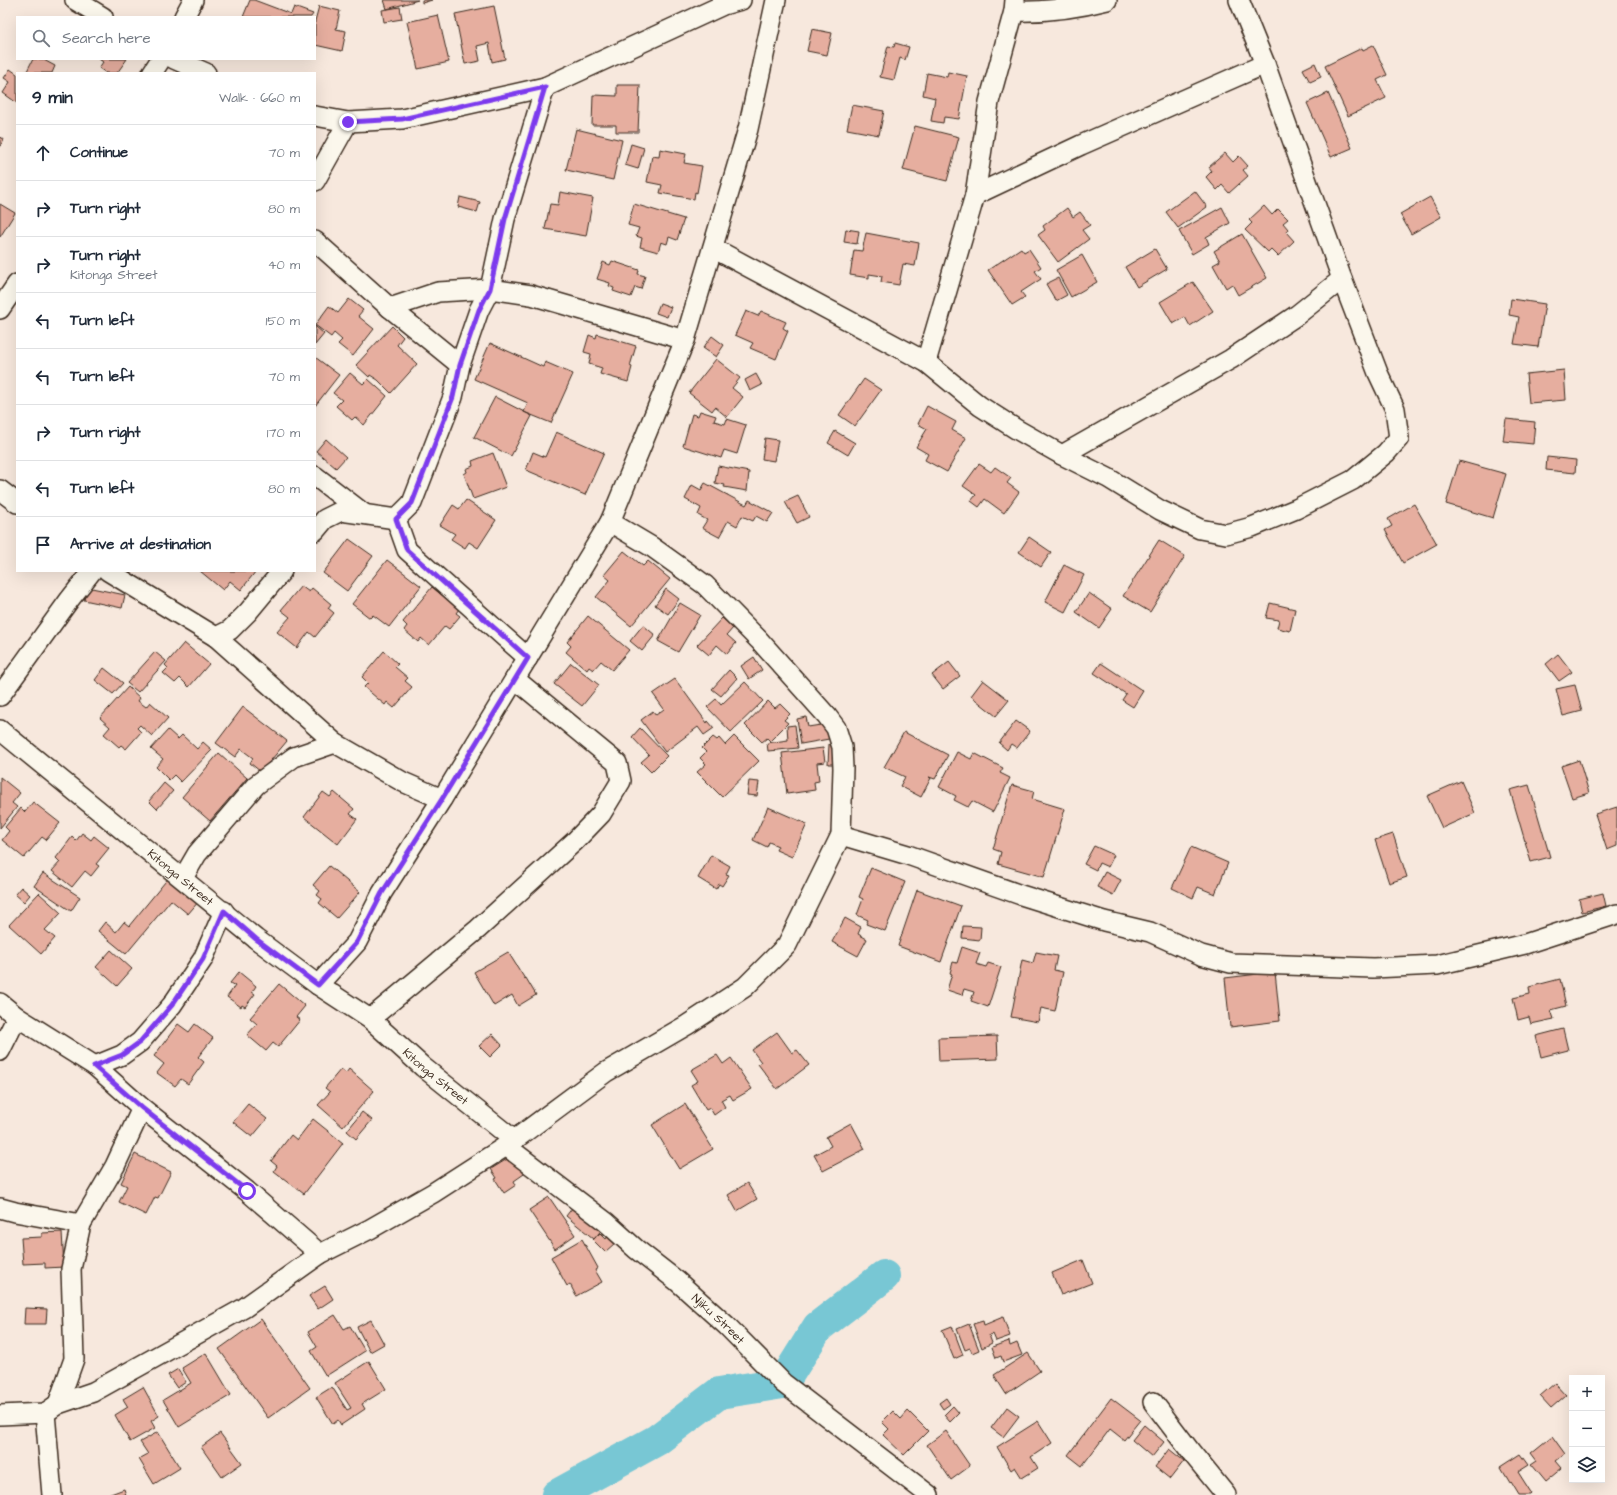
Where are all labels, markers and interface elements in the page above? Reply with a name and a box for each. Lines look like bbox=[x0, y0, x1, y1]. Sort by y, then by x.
search box bbox=[16, 16, 316, 60]
icon: search bbox=[30, 27, 52, 49]
text: Search here bbox=[62, 28, 151, 49]
text: 9 min bbox=[32, 86, 73, 110]
text: Walk · 660 m bbox=[219, 89, 300, 107]
route end bbox=[339, 113, 357, 131]
icon: ahead bbox=[32, 142, 54, 164]
text: Continue bbox=[70, 142, 128, 163]
text: 70 m bbox=[268, 144, 300, 162]
icon: right bbox=[32, 198, 54, 220]
text: Turn right bbox=[70, 198, 141, 219]
text: 80 m bbox=[268, 200, 300, 218]
text: Turn right bbox=[70, 245, 141, 266]
icon: right bbox=[32, 254, 54, 276]
text: 40 m bbox=[268, 256, 300, 274]
text: Kitonga Street bbox=[70, 266, 158, 284]
icon: left bbox=[32, 310, 54, 332]
text: Turn left bbox=[70, 310, 134, 331]
text: 150 m bbox=[266, 312, 300, 330]
icon: left bbox=[32, 366, 54, 388]
text: Turn left bbox=[70, 366, 134, 387]
text: 70 m bbox=[268, 368, 300, 386]
icon: right bbox=[32, 422, 54, 444]
text: Turn right bbox=[70, 422, 141, 443]
text: 170 m bbox=[267, 424, 300, 442]
icon: left bbox=[32, 478, 54, 500]
text: Turn left bbox=[70, 478, 134, 499]
text: 80 m bbox=[268, 480, 300, 498]
icon: arrive bbox=[32, 534, 54, 556]
text: Arrive at destination bbox=[70, 534, 211, 555]
street label: Kitonga Street bbox=[144, 845, 217, 910]
street label: Kitonga Street bbox=[399, 1044, 472, 1109]
route start bbox=[238, 1182, 256, 1200]
street label: Njiku Street bbox=[688, 1290, 749, 1348]
map controls bbox=[1569, 1375, 1605, 1483]
button: + bbox=[1569, 1375, 1605, 1411]
button: − bbox=[1569, 1411, 1605, 1447]
button: layers bbox=[1569, 1447, 1605, 1483]

